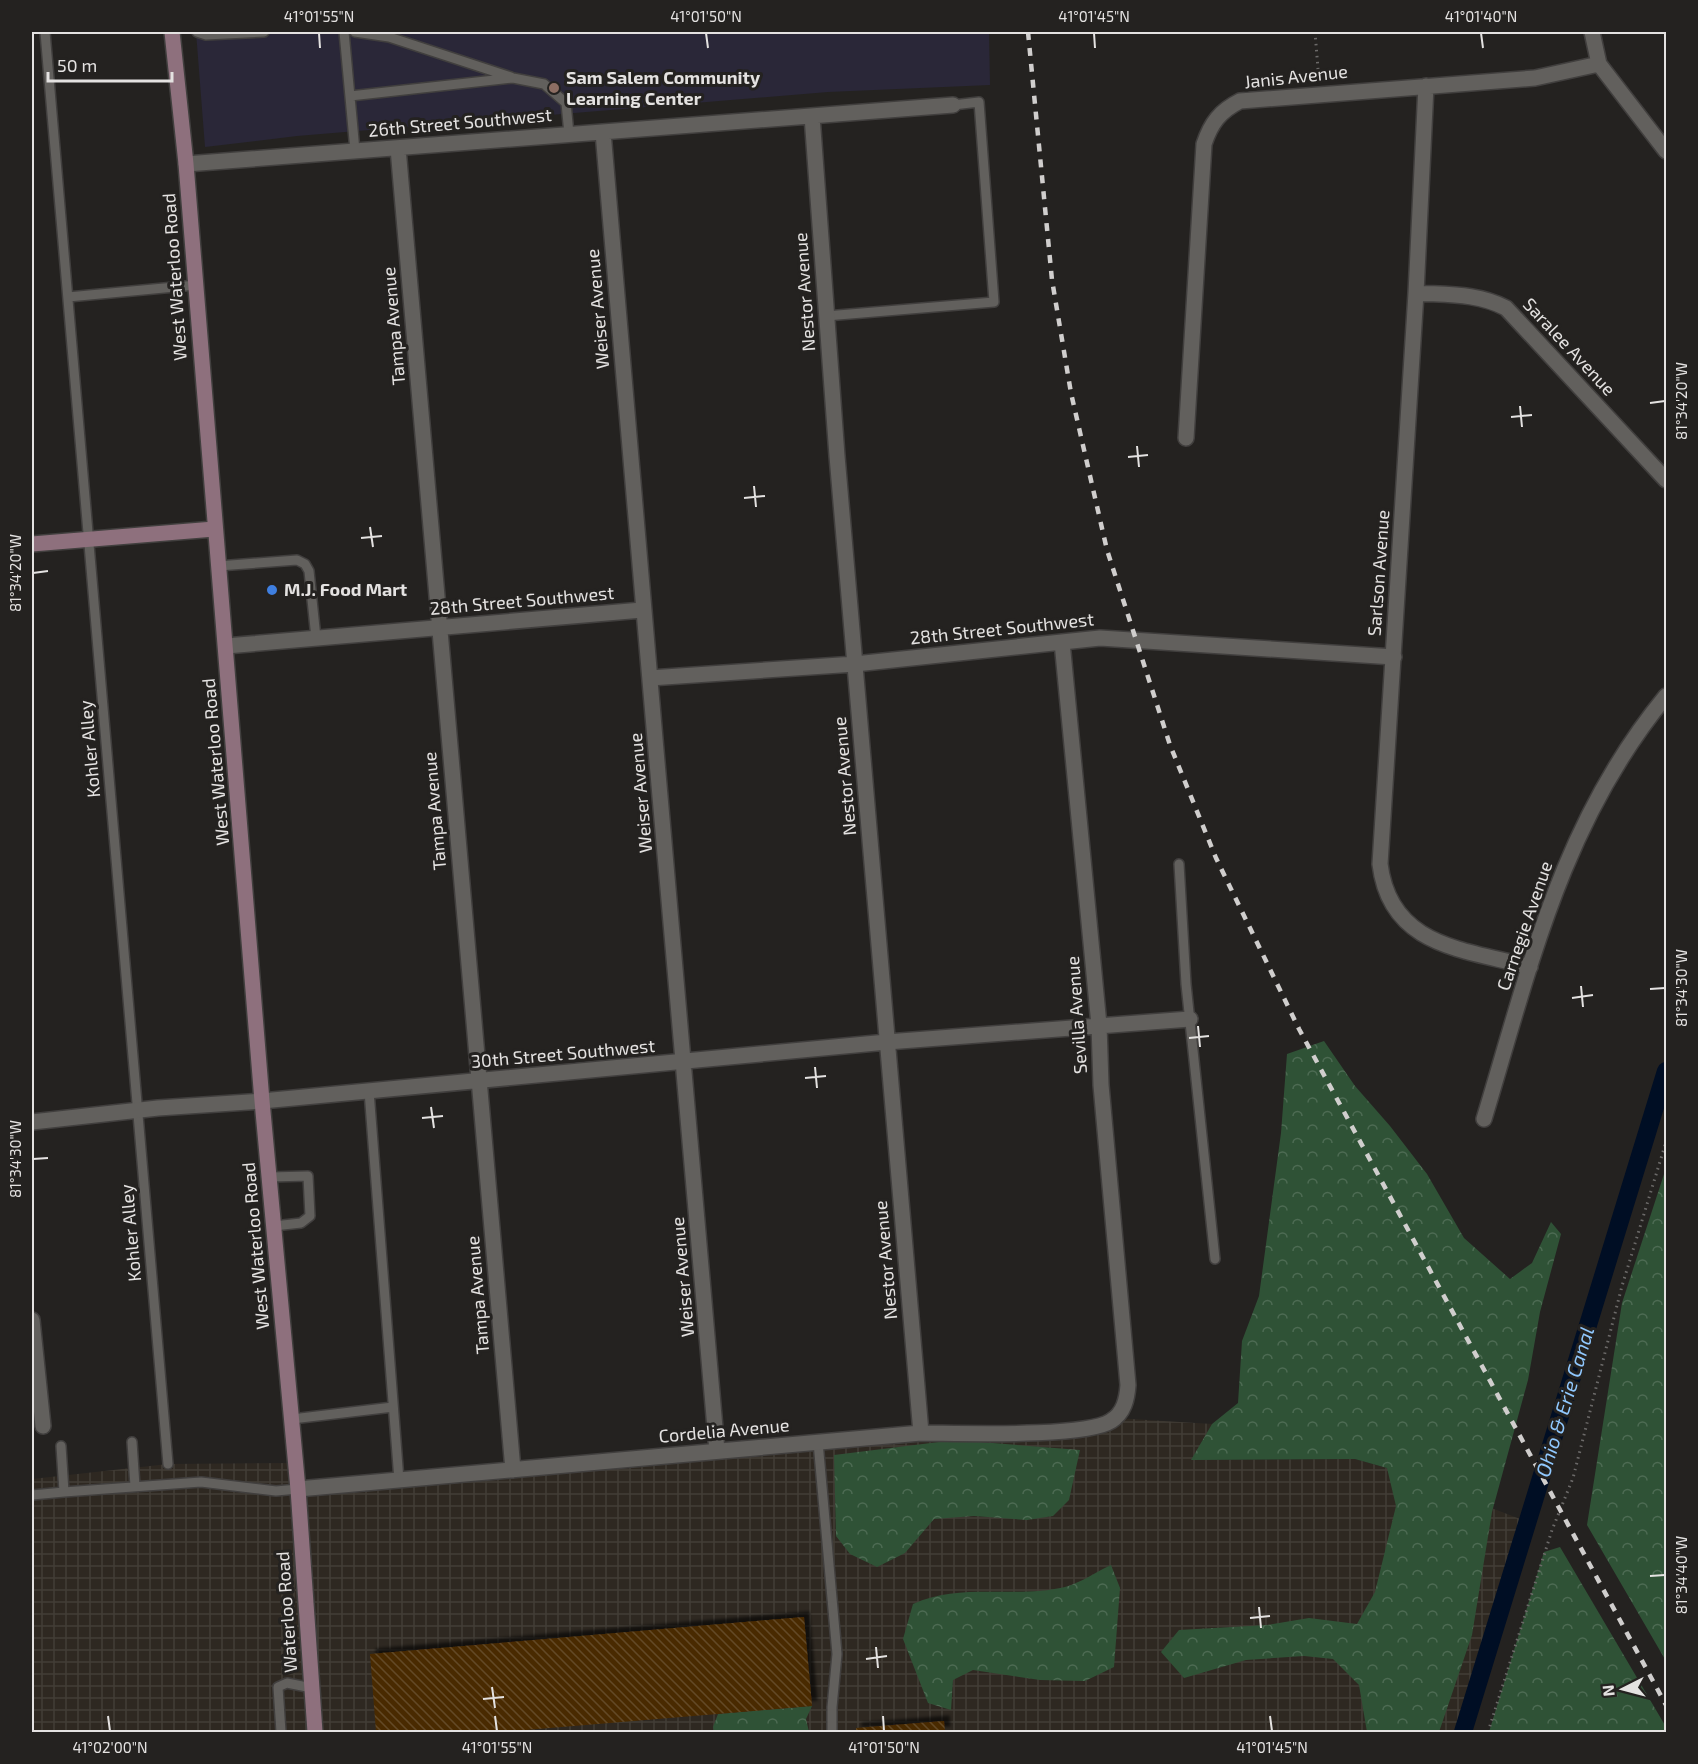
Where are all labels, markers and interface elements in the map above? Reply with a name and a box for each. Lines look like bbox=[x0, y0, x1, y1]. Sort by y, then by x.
text: 41°01'55"N bbox=[284, 7, 354, 25]
text: 41°01'50"N bbox=[670, 7, 742, 25]
text: 41°01'45"N bbox=[1058, 7, 1130, 25]
text: 41°01'40"N bbox=[1445, 7, 1517, 25]
scale bar bbox=[48, 45, 172, 83]
text: 50 m bbox=[57, 54, 97, 76]
street label: Janis Avenue bbox=[1243, 60, 1349, 92]
place label: Sam Salem Community Learning Center bbox=[566, 66, 761, 109]
marker: Sam Salem Community Learning Center bbox=[547, 81, 561, 95]
street label: 26th Street Southwest bbox=[367, 103, 553, 141]
street label: West Waterloo Road bbox=[157, 193, 191, 362]
street label: Nestor Avenue bbox=[789, 232, 819, 352]
street label: Weiser Avenue bbox=[581, 248, 613, 370]
street label: Tampa Avenue bbox=[377, 266, 409, 386]
street label: Saralee Avenue bbox=[1519, 293, 1621, 400]
text: 81°34'20"W bbox=[1672, 362, 1690, 440]
street label: Sarlson Avenue bbox=[1363, 509, 1393, 637]
text: 81°34'20"W bbox=[6, 534, 24, 612]
place label: M.J. Food Mart bbox=[284, 578, 408, 600]
street label: 28th Street Southwest bbox=[429, 581, 615, 619]
marker: M.J. Food Mart bbox=[265, 583, 279, 597]
street label: 28th Street Southwest bbox=[909, 607, 1095, 649]
street label: West Waterloo Road bbox=[197, 677, 233, 847]
street label: Kohler Alley bbox=[74, 699, 104, 799]
street label: Nestor Avenue bbox=[828, 716, 860, 836]
street label: Weiser Avenue bbox=[624, 732, 656, 854]
street label: Tampa Avenue bbox=[418, 751, 450, 871]
street label: Carnegie Avenue bbox=[1492, 858, 1557, 993]
text: 81°34'30"W bbox=[1672, 949, 1690, 1027]
street label: Sevilla Avenue bbox=[1061, 955, 1091, 1075]
street label: 30th Street Southwest bbox=[470, 1034, 656, 1072]
text: 81°34'30"W bbox=[6, 1120, 24, 1198]
street label: West Waterloo Road bbox=[237, 1161, 273, 1331]
street label: Kohler Alley bbox=[115, 1183, 145, 1283]
street label: Nestor Avenue bbox=[869, 1200, 901, 1320]
street label: Weiser Avenue bbox=[666, 1216, 698, 1338]
street label: Tampa Avenue bbox=[461, 1235, 493, 1355]
water label: Ohio & Erie Canal bbox=[1530, 1324, 1598, 1480]
street label: Cordelia Avenue bbox=[658, 1413, 790, 1447]
text: 81°34'40"W bbox=[1672, 1536, 1690, 1614]
street label: Waterloo Road bbox=[271, 1551, 301, 1674]
north arrow bbox=[1593, 1659, 1653, 1719]
text: N bbox=[1598, 1684, 1618, 1697]
text: 41°02'00"N bbox=[72, 1738, 148, 1756]
text: 41°01'55"N bbox=[462, 1738, 532, 1756]
text: 41°01'50"N bbox=[848, 1738, 920, 1756]
text: 41°01'45"N bbox=[1236, 1738, 1308, 1756]

